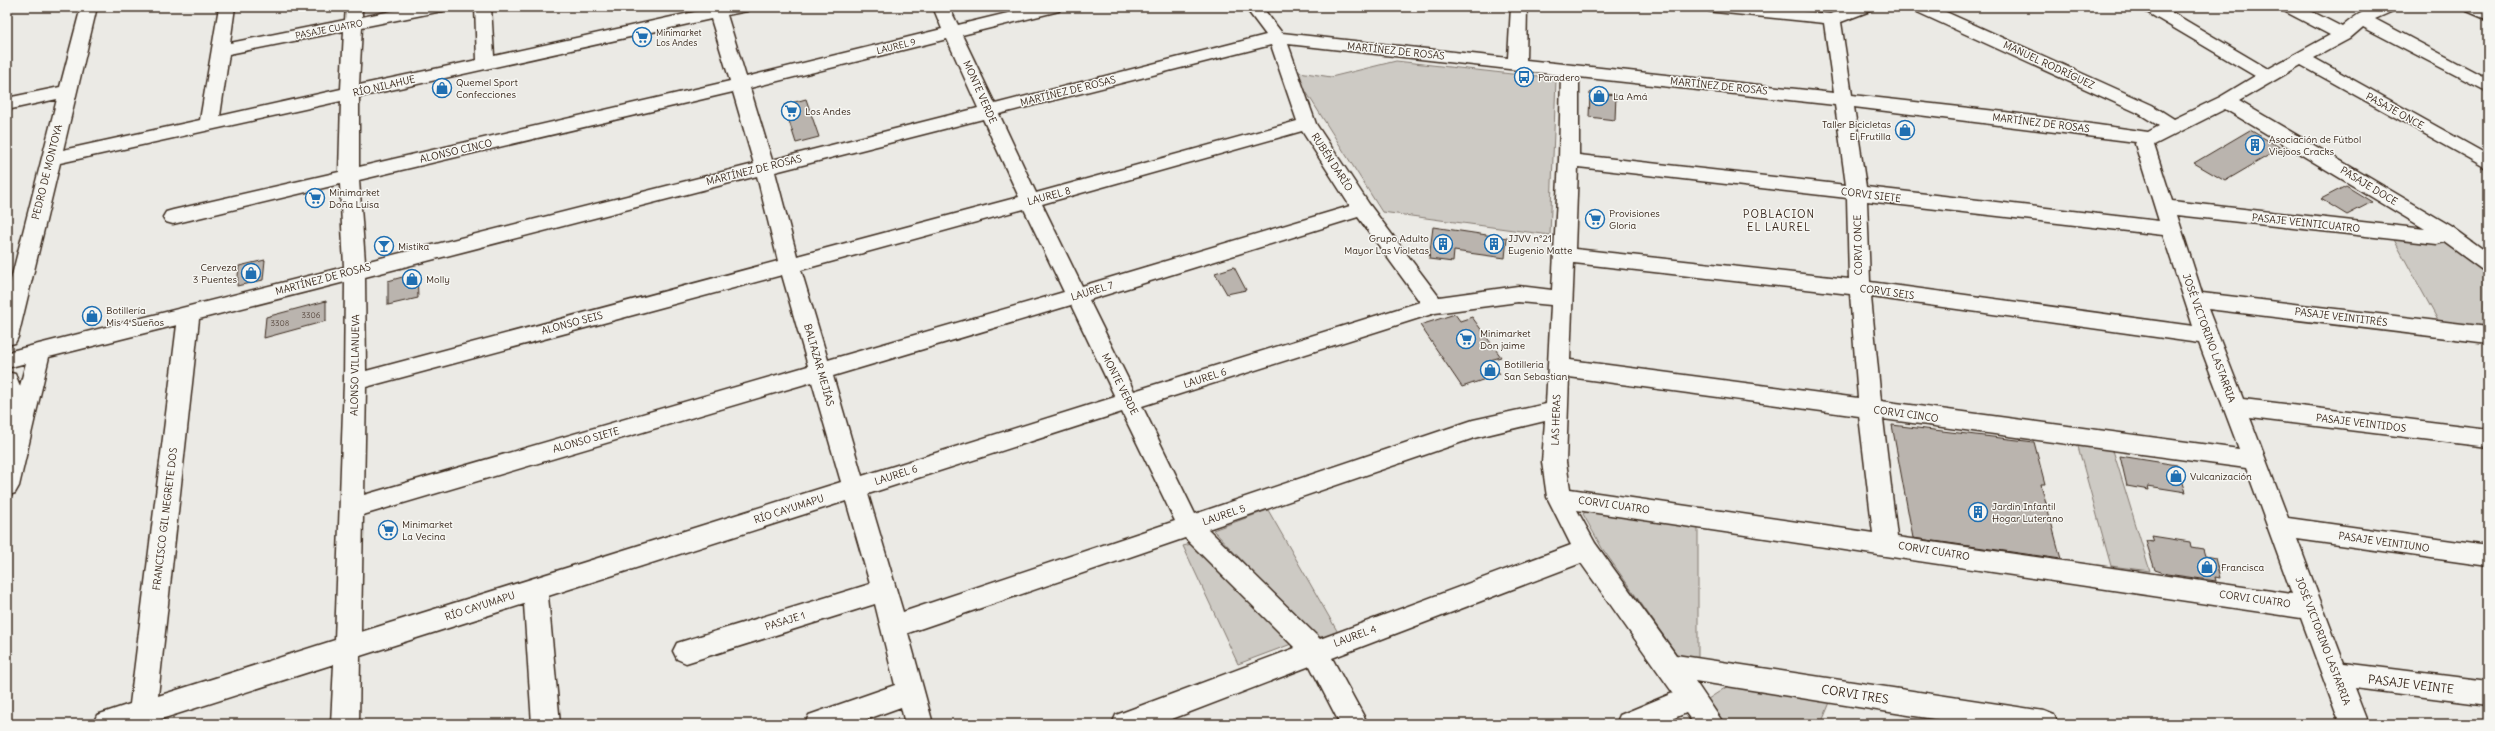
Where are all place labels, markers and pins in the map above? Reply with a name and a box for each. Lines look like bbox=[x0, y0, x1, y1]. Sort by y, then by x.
supermarket icon: Minimarket Los Andes bbox=[631, 26, 653, 48]
place label: Minimarket Los Andes bbox=[656, 27, 702, 48]
bus stop icon: Paradero bbox=[1513, 66, 1535, 88]
place label: Paradero bbox=[1538, 71, 1580, 84]
place label: Quemel Sport Confecciones bbox=[456, 76, 518, 101]
shop icon: Quemel Sport Confecciones bbox=[431, 77, 453, 99]
shop icon: La Amá bbox=[1588, 85, 1610, 107]
place label: La Amá bbox=[1613, 90, 1648, 103]
supermarket icon: Los Andes bbox=[780, 100, 802, 122]
place label: Los Andes bbox=[805, 105, 851, 118]
place label: Taller Bicicletas El Frutilla bbox=[1822, 118, 1891, 143]
shop icon: Taller Bicicletas El Frutilla bbox=[1894, 119, 1916, 141]
place label: Asociación de Fútbol Viejoos Cracks bbox=[2269, 133, 2361, 158]
building icon: Asociación de Fútbol Viejoos Cracks bbox=[2244, 134, 2266, 156]
place label: Minimarket Doña Luisa bbox=[329, 186, 380, 211]
supermarket icon: Minimarket Doña Luisa bbox=[304, 187, 326, 209]
place label: Provisiones Gloria bbox=[1609, 207, 1660, 232]
supermarket icon: Provisiones Gloria bbox=[1584, 208, 1606, 230]
place label: Grupo Adulto Mayor Las Violetas bbox=[1344, 232, 1429, 257]
place label: JJVV n°21 Eugenio Matte bbox=[1508, 232, 1572, 257]
building icon: Grupo Adulto Mayor Las Violetas bbox=[1432, 233, 1454, 255]
building icon: JJVV n°21 Eugenio Matte bbox=[1483, 233, 1505, 255]
bar icon: Mistika bbox=[373, 235, 395, 257]
place label: Mistika bbox=[398, 240, 430, 253]
place label: Cerveza 3 Puentes bbox=[193, 261, 237, 286]
shop icon: Cerveza 3 Puentes bbox=[240, 262, 262, 284]
shop icon: Molly bbox=[401, 268, 423, 290]
place label: Molly bbox=[426, 273, 450, 286]
place label: Botillería Mis 4 Sueños bbox=[106, 304, 165, 329]
shop icon: Botillería Mis 4 Sueños bbox=[81, 305, 103, 327]
place label: Minimarket Don jaime bbox=[1480, 327, 1531, 352]
supermarket icon: Minimarket Don jaime bbox=[1455, 328, 1477, 350]
place label: Botilleria San Sebastian bbox=[1504, 358, 1567, 383]
shop icon: Botilleria San Sebastian bbox=[1479, 359, 1501, 381]
shop icon: Vulcanización bbox=[2165, 465, 2187, 487]
place label: Vulcanización bbox=[2190, 470, 2252, 483]
place label: Jardín Infantil Hogar Luterano bbox=[1992, 500, 2064, 525]
building icon: Jardín Infantil Hogar Luterano bbox=[1967, 501, 1989, 523]
place label: Minimarket La Vecina bbox=[402, 518, 453, 543]
supermarket icon: Minimarket La Vecina bbox=[377, 519, 399, 541]
shop icon: Francisca bbox=[2196, 556, 2218, 578]
place label: Francisca bbox=[2221, 561, 2265, 574]

